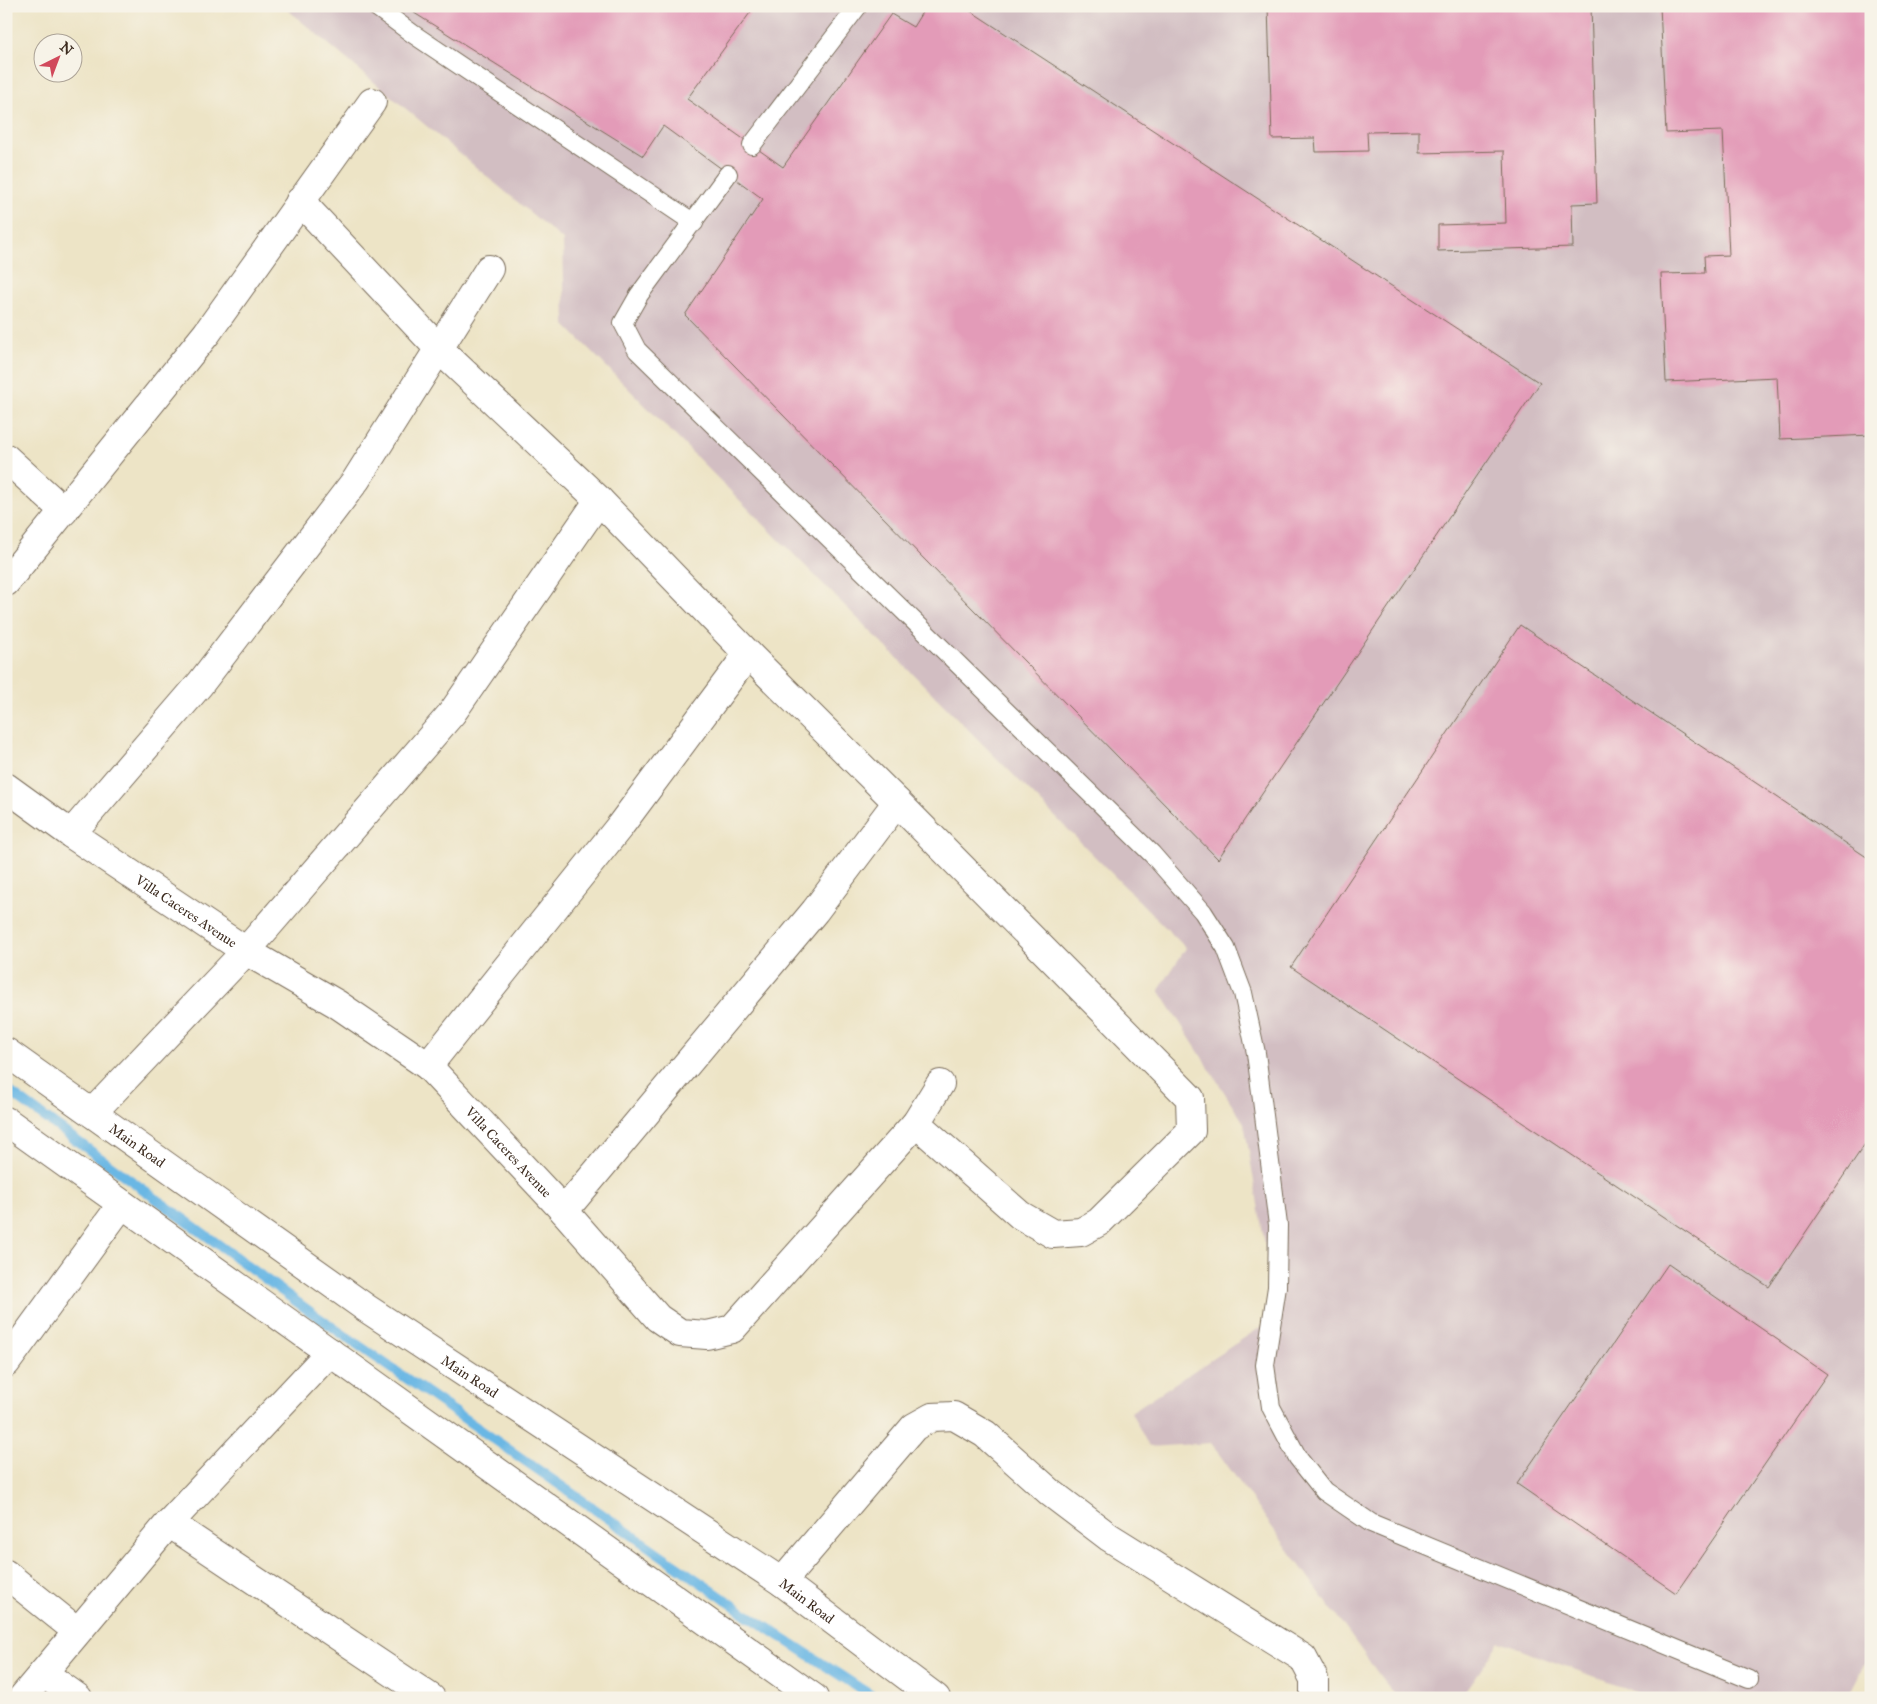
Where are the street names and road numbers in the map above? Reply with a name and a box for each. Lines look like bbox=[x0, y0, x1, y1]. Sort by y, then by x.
street label: Villa Caceres Avenue bbox=[132, 871, 241, 951]
street label: Villa Caceres Avenue bbox=[461, 1102, 555, 1201]
street label: Main Road bbox=[106, 1120, 168, 1171]
street label: Main Road bbox=[438, 1351, 501, 1401]
street label: Main Road bbox=[776, 1574, 838, 1627]

